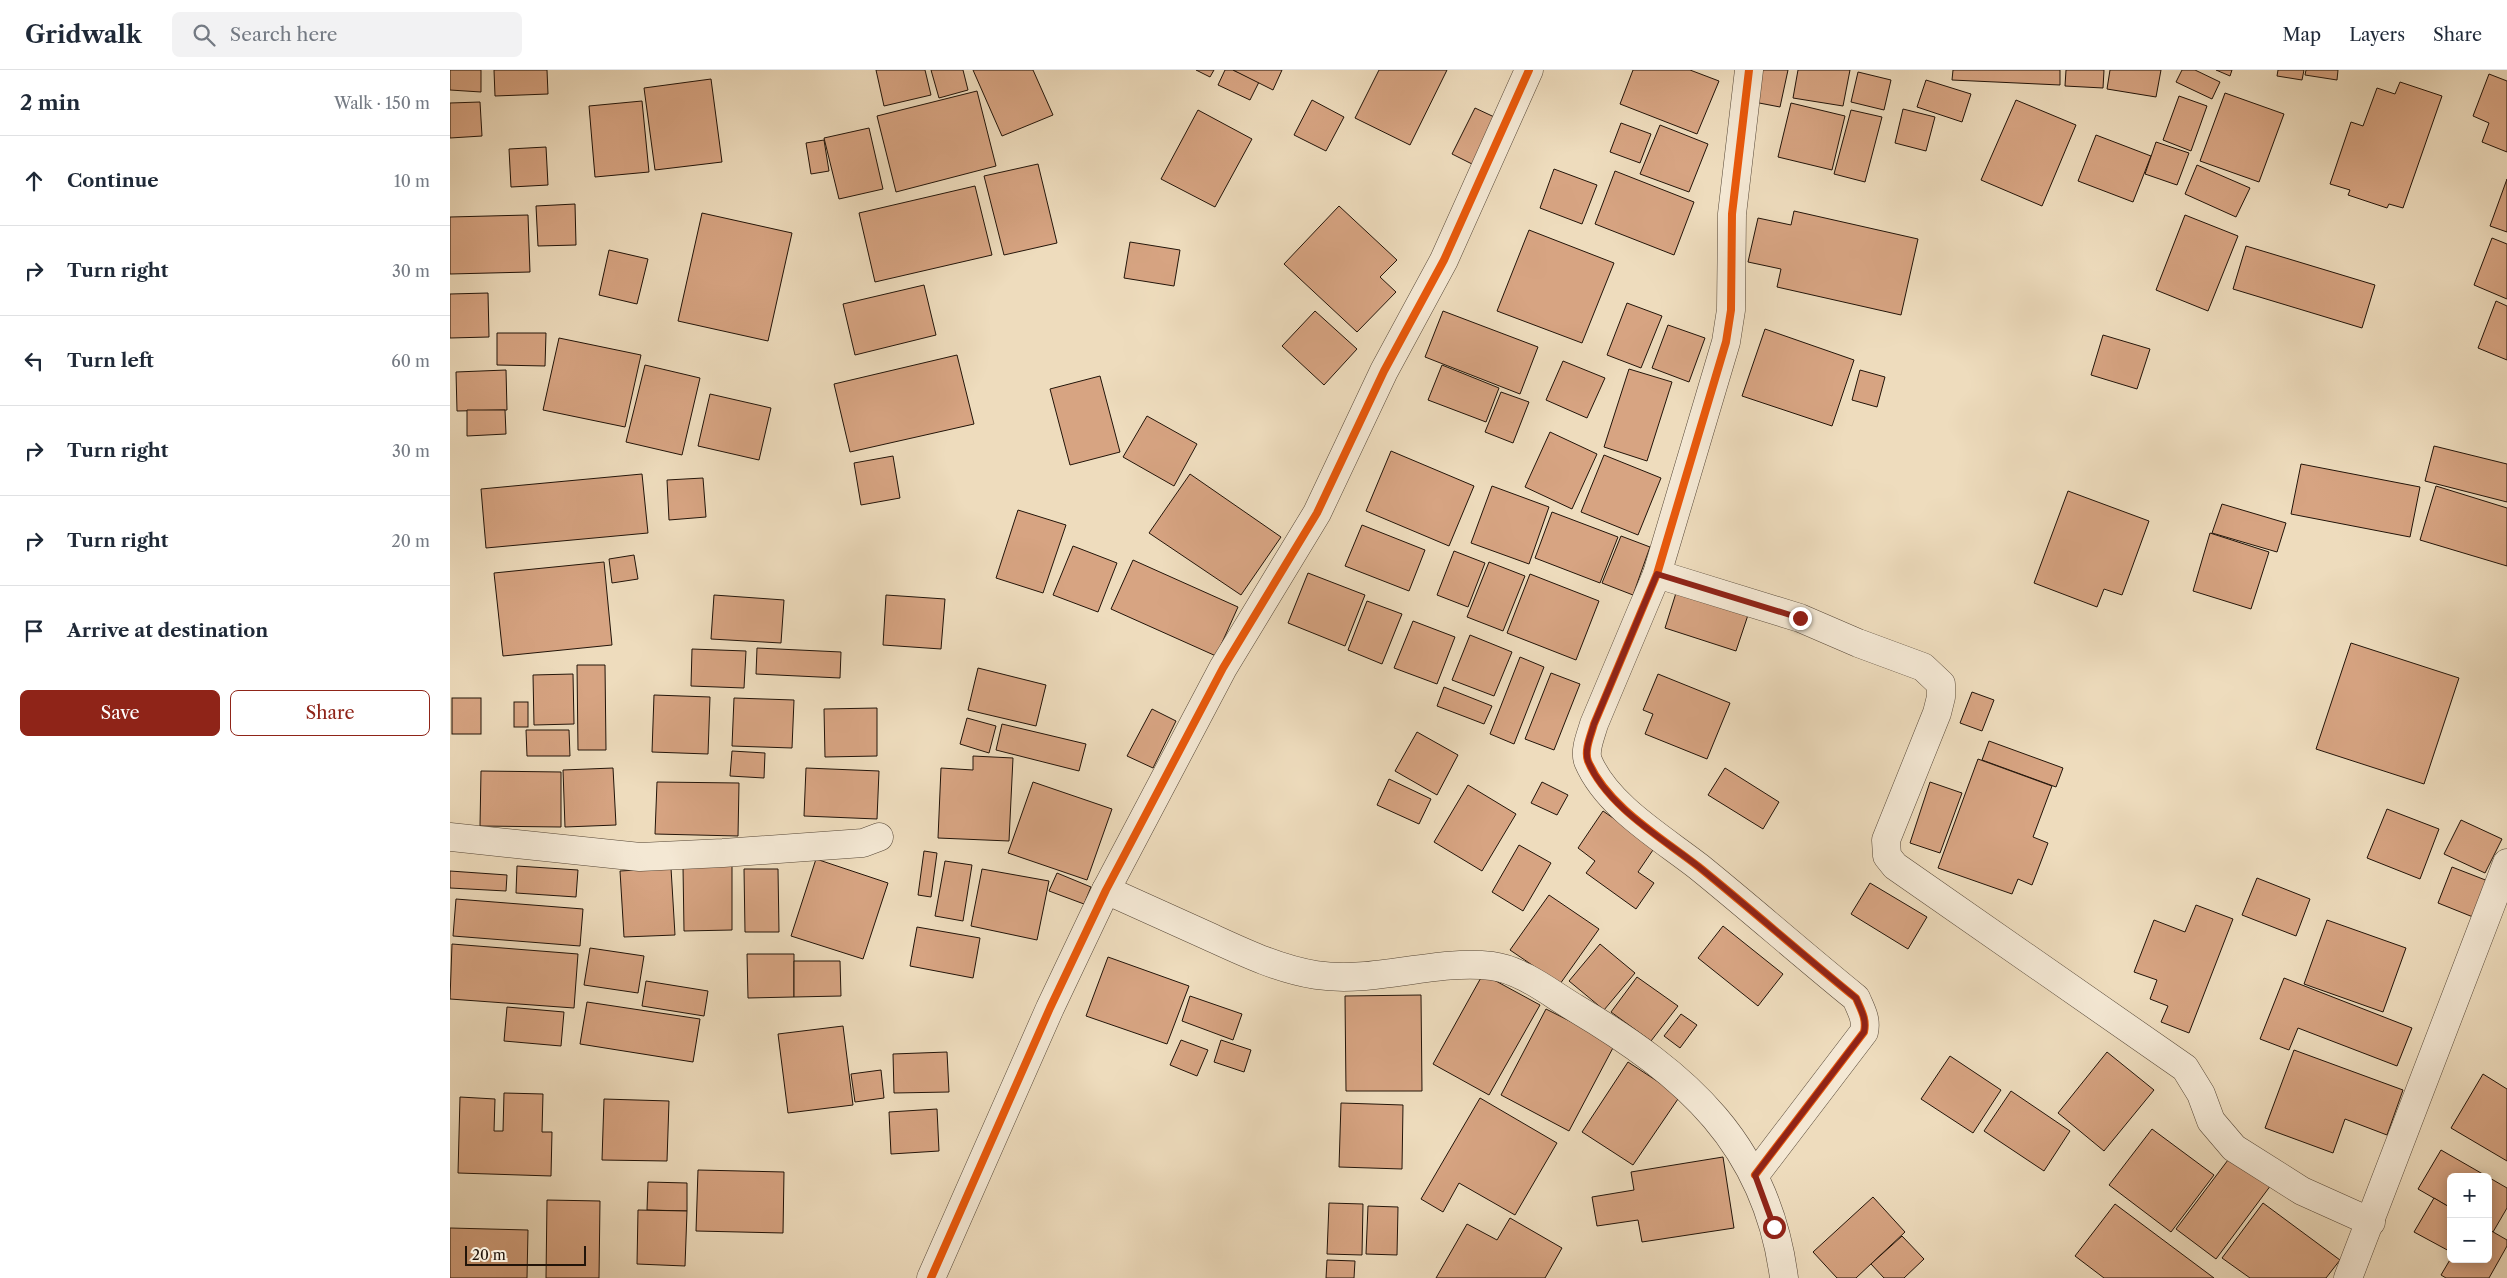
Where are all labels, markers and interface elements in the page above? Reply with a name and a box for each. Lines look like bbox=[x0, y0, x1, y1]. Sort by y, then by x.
search box bbox=[172, 12, 522, 57]
text: Gridwalk bbox=[25, 20, 142, 49]
icon: search bbox=[190, 21, 218, 49]
text: Search here bbox=[230, 23, 338, 46]
text: Map bbox=[2283, 24, 2321, 46]
text: Layers bbox=[2349, 24, 2405, 46]
text: Share bbox=[2433, 24, 2482, 46]
text: 2 min bbox=[20, 90, 80, 115]
text: Walk · 150 m bbox=[334, 93, 430, 113]
icon: ahead bbox=[20, 167, 48, 195]
text: Continue bbox=[67, 169, 159, 192]
text: 10 m bbox=[394, 171, 430, 191]
icon: right bbox=[20, 257, 48, 285]
text: Turn right bbox=[67, 259, 168, 282]
text: 30 m bbox=[392, 261, 430, 281]
icon: left bbox=[20, 347, 48, 375]
text: Turn left bbox=[67, 349, 154, 372]
text: 60 m bbox=[391, 351, 430, 371]
icon: right bbox=[20, 437, 48, 465]
text: Turn right bbox=[67, 439, 168, 462]
text: 30 m bbox=[392, 441, 430, 461]
icon: right bbox=[20, 527, 48, 555]
text: Turn right bbox=[67, 529, 168, 552]
text: 20 m bbox=[391, 531, 430, 551]
route end bbox=[1789, 607, 1812, 630]
icon: arrive bbox=[20, 617, 48, 645]
text: Arrive at destination bbox=[67, 619, 268, 642]
button: Save bbox=[20, 690, 220, 736]
button: Share bbox=[230, 690, 430, 736]
map controls bbox=[2447, 1173, 2492, 1263]
button: + bbox=[2447, 1173, 2492, 1218]
route start bbox=[1763, 1216, 1786, 1239]
button: − bbox=[2447, 1218, 2492, 1263]
scale bar bbox=[465, 1243, 586, 1266]
text: 20 m bbox=[472, 1246, 506, 1264]

